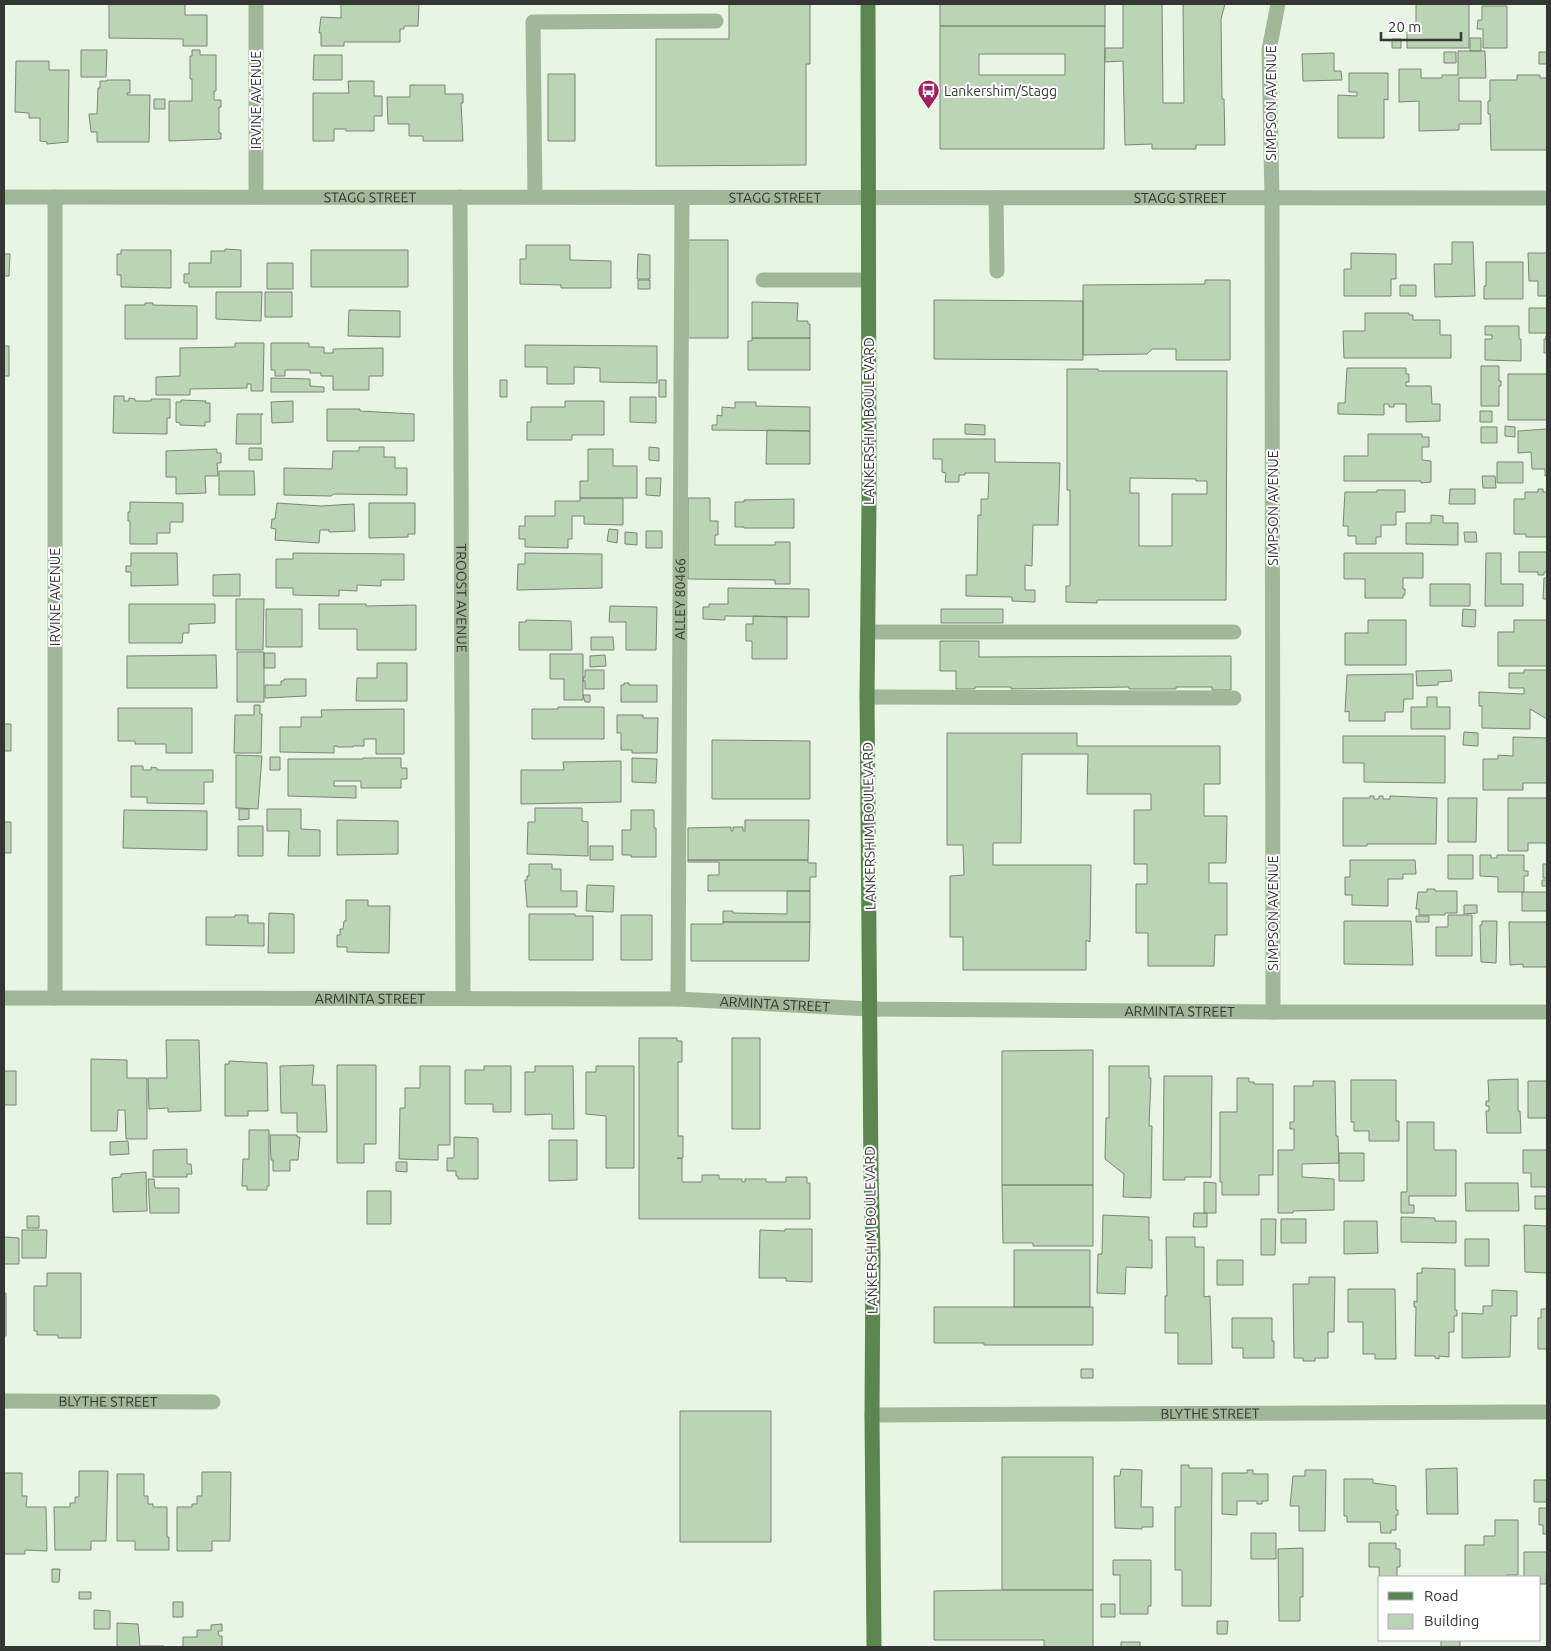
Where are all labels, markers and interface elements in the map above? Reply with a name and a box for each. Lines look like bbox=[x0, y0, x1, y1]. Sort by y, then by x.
scale bar bbox=[1381, 10, 1461, 42]
text: 20 m bbox=[1388, 18, 1421, 35]
street label: SIMPSON AVENUE bbox=[1263, 45, 1279, 161]
street label: IRVINE AVENUE bbox=[248, 51, 264, 149]
bus stop icon: Lankershim/Stagg bbox=[916, 79, 940, 110]
place label: Lankershim/Stagg bbox=[944, 83, 1057, 99]
street label: STAGG STREET bbox=[324, 189, 416, 205]
street label: STAGG STREET bbox=[729, 189, 821, 206]
street label: STAGG STREET bbox=[1134, 190, 1226, 206]
street label: LANKERSHIM BOULEVARD bbox=[861, 337, 877, 505]
street label: SIMPSON AVENUE bbox=[1265, 450, 1281, 566]
street label: TROOST AVENUE bbox=[453, 543, 470, 653]
street label: IRVINE AVENUE bbox=[47, 548, 63, 646]
street label: ALLEY 80466 bbox=[672, 558, 688, 640]
street label: LANKERSHIM BOULEVARD bbox=[860, 742, 878, 910]
street label: SIMPSON AVENUE bbox=[1265, 855, 1281, 971]
street label: ARMINTA STREET bbox=[315, 990, 425, 1007]
street label: ARMINTA STREET bbox=[719, 993, 831, 1015]
street label: ARMINTA STREET bbox=[1125, 1003, 1235, 1020]
street label: LANKERSHIM BOULEVARD bbox=[862, 1146, 880, 1314]
street label: BLYTHE STREET bbox=[58, 1393, 158, 1410]
street label: BLYTHE STREET bbox=[1160, 1405, 1260, 1422]
legend bbox=[1378, 1576, 1541, 1641]
text: Road bbox=[1424, 1587, 1459, 1604]
text: Building bbox=[1424, 1612, 1479, 1629]

